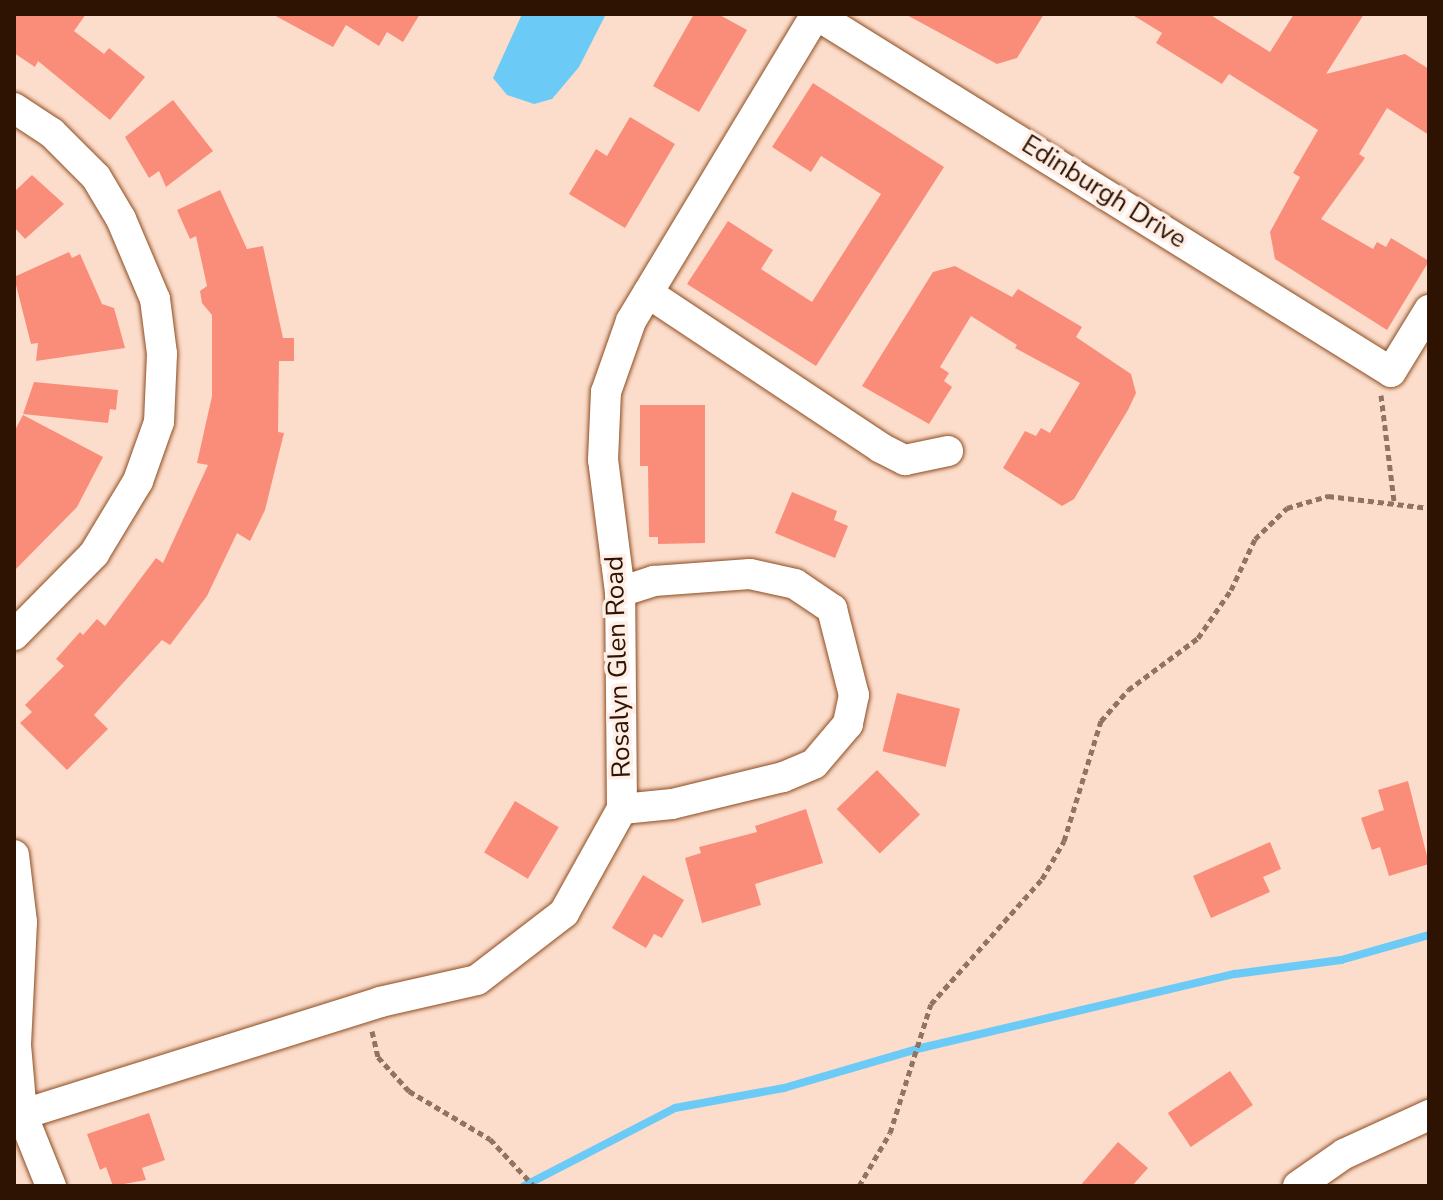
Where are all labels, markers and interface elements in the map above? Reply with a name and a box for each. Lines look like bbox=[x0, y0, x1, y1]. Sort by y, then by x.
street label: Edinburgh Drive bbox=[1016, 129, 1192, 255]
street label: Rosalyn Glen Road bbox=[599, 555, 637, 779]

